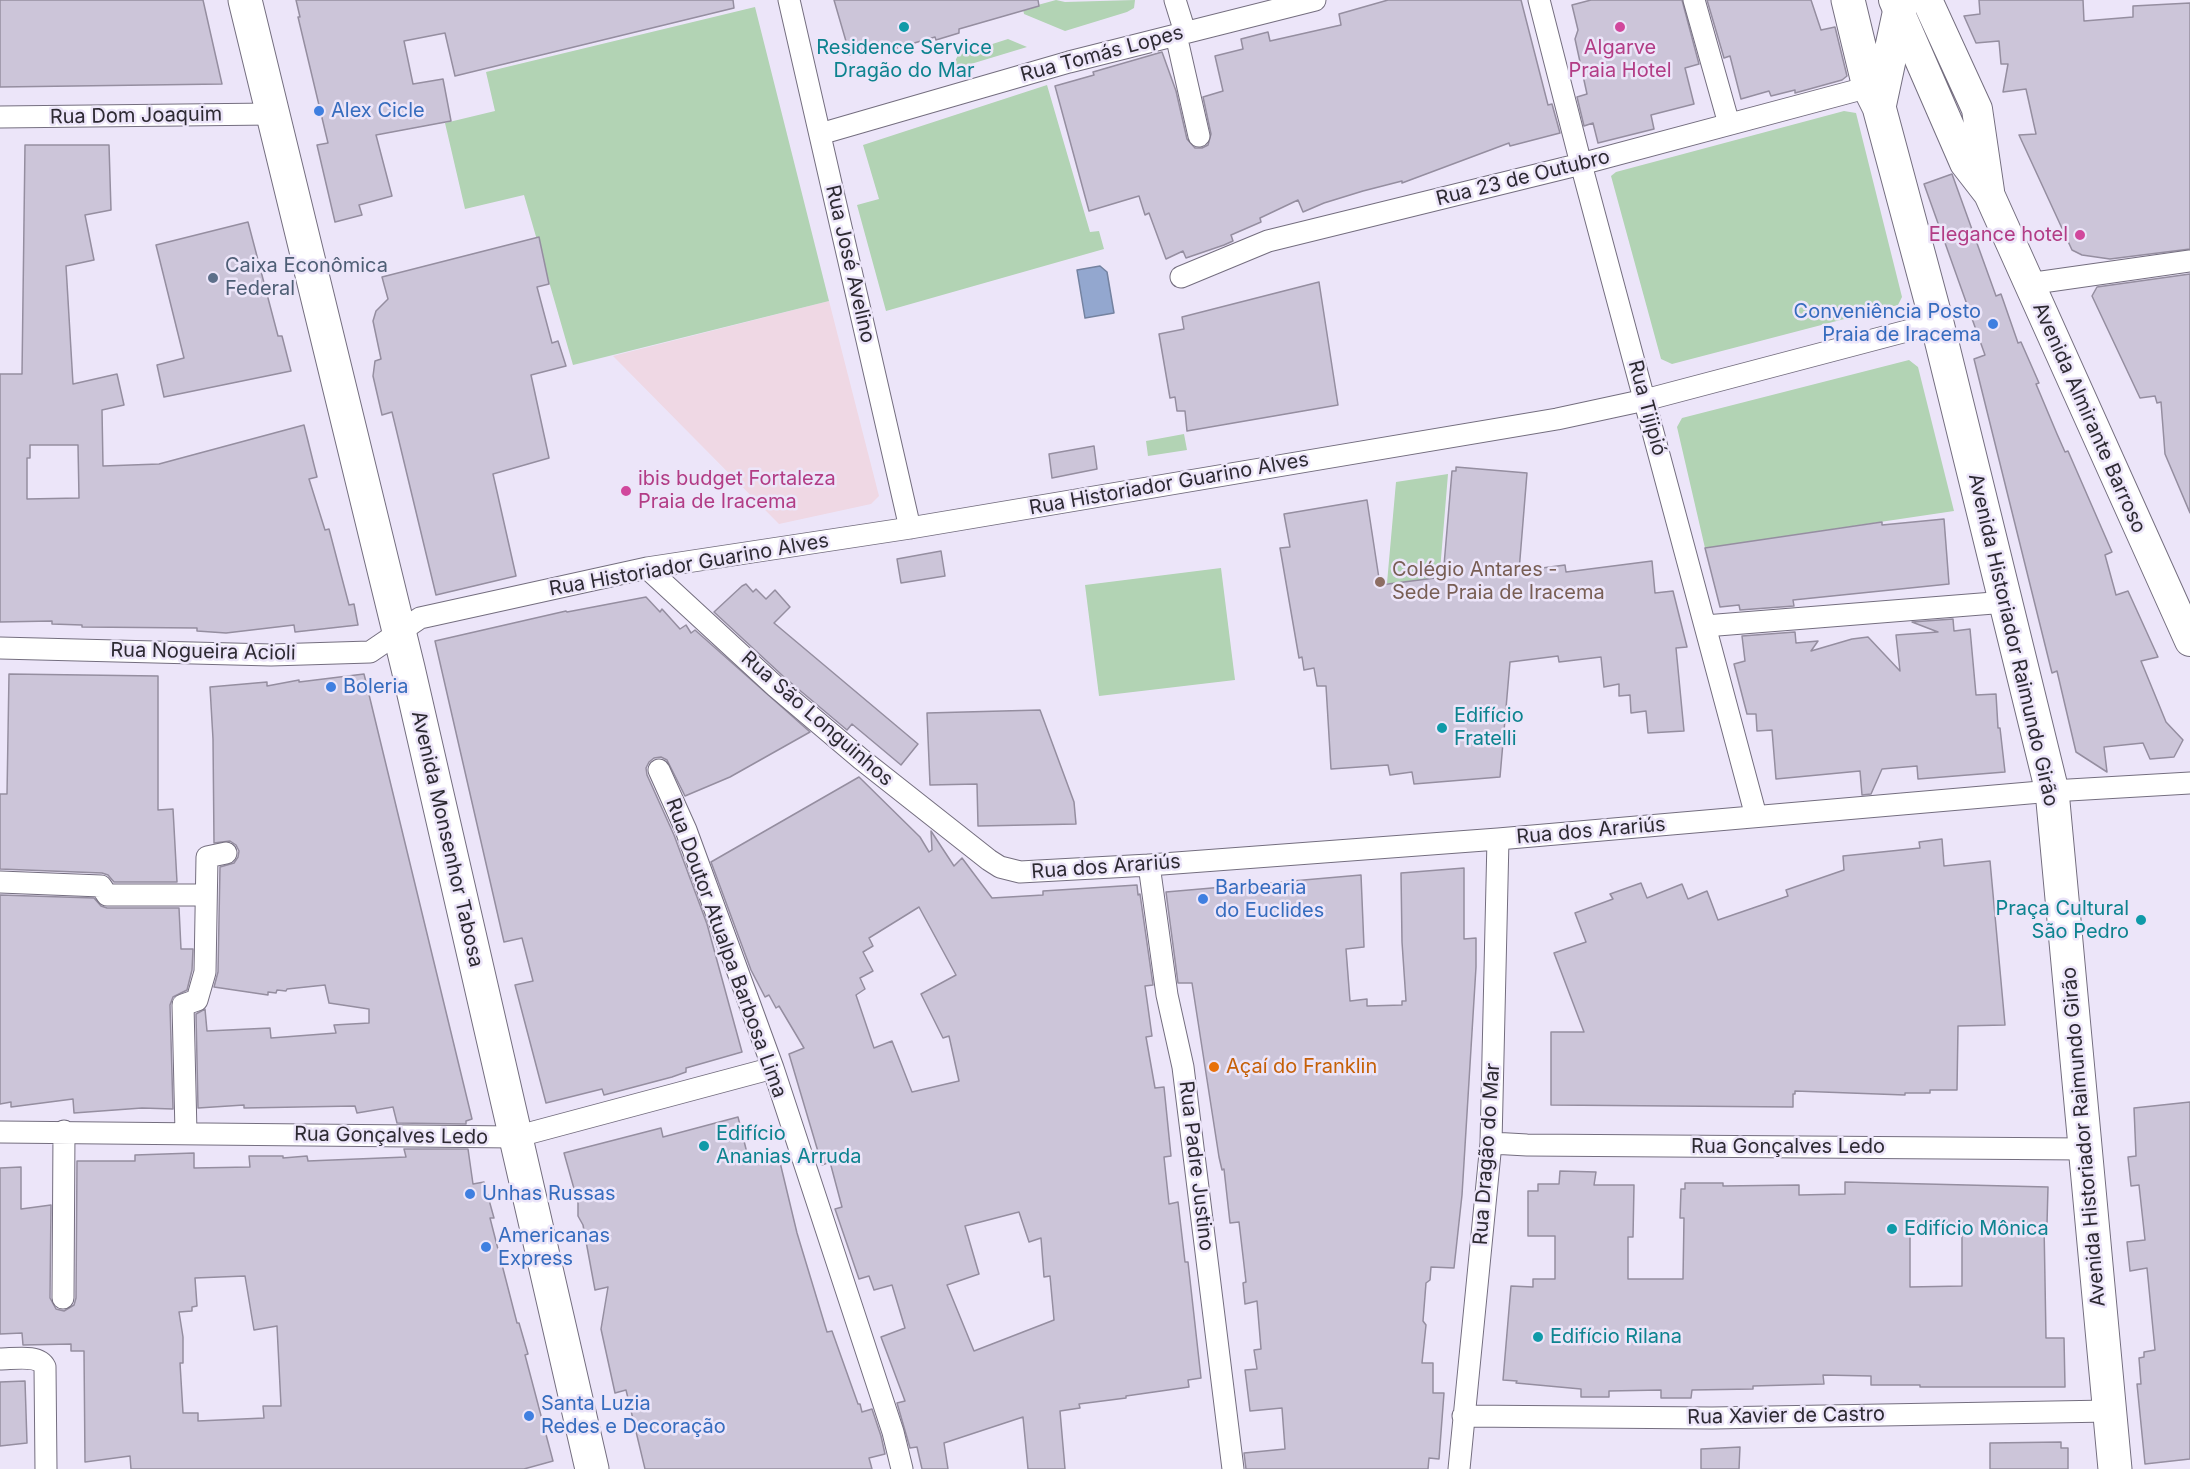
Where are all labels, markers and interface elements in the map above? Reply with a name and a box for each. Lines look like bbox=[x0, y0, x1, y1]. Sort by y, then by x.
marker: Residence Service Dragão do Mar bbox=[897, 20, 911, 34]
marker: Algarve Praia Hotel bbox=[1613, 20, 1627, 34]
street label: Rua Tomás Lopes bbox=[1018, 21, 1186, 87]
place label: Residence Service Dragão do Mar bbox=[816, 36, 992, 83]
place label: Algarve Praia Hotel bbox=[1569, 36, 1671, 83]
place label: Alex Cicle bbox=[331, 99, 425, 123]
street label: Rua Dom Joaquim bbox=[50, 102, 222, 130]
marker: Alex Cicle bbox=[312, 104, 326, 118]
street label: Rua 23 de Outubro bbox=[1434, 145, 1612, 211]
street label: Rua José Avelino bbox=[820, 183, 880, 345]
place label: Elegance hotel bbox=[1929, 223, 2068, 247]
marker: Elegance hotel bbox=[2073, 228, 2087, 242]
place label: Caixa Econômica Federal bbox=[225, 254, 388, 301]
marker: Caixa Econômica Federal bbox=[206, 271, 220, 285]
street label: Avenida Almirante Barroso bbox=[2027, 299, 2151, 537]
place label: Conveniência Posto Praia de Iracema bbox=[1794, 300, 1981, 347]
marker: Conveniência Posto Praia de Iracema bbox=[1986, 317, 2000, 331]
street label: Rua Tijipió bbox=[1623, 358, 1671, 458]
street label: Rua Historiador Guarino Alves bbox=[1027, 448, 1311, 520]
place label: ibis budget Fortaleza Praia de Iracema bbox=[638, 467, 836, 514]
street label: Avenida Historiador Raimundo Girão bbox=[1963, 471, 2063, 809]
marker: ibis budget Fortaleza Praia de Iracema bbox=[619, 484, 633, 498]
street label: Rua Historiador Guarino Alves bbox=[547, 529, 831, 601]
place label: Colégio Antares - Sede Praia de Iracema bbox=[1392, 558, 1605, 605]
marker: Colégio Antares - Sede Praia de Iracema bbox=[1373, 575, 1387, 589]
street label: Rua Nogueira Acioli bbox=[110, 638, 296, 666]
street label: Rua São Longuinhos bbox=[736, 646, 898, 792]
place label: Boleria bbox=[343, 675, 408, 699]
marker: Boleria bbox=[324, 680, 338, 694]
place label: Edifício Fratelli bbox=[1454, 704, 1524, 751]
street label: Avenida Monsenhor Tabosa bbox=[406, 709, 488, 969]
marker: Edifício Fratelli bbox=[1435, 721, 1449, 735]
street label: Rua Doutor Atualpa Barbosa Lima bbox=[660, 795, 792, 1101]
street label: Rua dos Arariús bbox=[1515, 813, 1667, 849]
street label: Rua dos Arariús bbox=[1031, 850, 1181, 884]
place label: Barbearia do Euclides bbox=[1215, 876, 1324, 923]
marker: Barbearia do Euclides bbox=[1196, 892, 1210, 906]
place label: Praça Cultural São Pedro bbox=[1995, 897, 2129, 944]
marker: Praça Cultural São Pedro bbox=[2134, 913, 2148, 927]
street label: Avenida Historiador Raimundo Girão bbox=[2057, 966, 2111, 1308]
place label: Açaí do Franklin bbox=[1226, 1055, 1377, 1079]
marker: Açaí do Franklin bbox=[1207, 1060, 1221, 1074]
street label: Rua Dragão do Mar bbox=[1469, 1062, 1505, 1246]
street label: Rua Padre Justino bbox=[1174, 1080, 1218, 1252]
street label: Rua Gonçalves Ledo bbox=[294, 1122, 488, 1150]
place label: Edifício Ananias Arruda bbox=[716, 1122, 861, 1169]
street label: Rua Gonçalves Ledo bbox=[1691, 1135, 1885, 1159]
marker: Edifício Ananias Arruda bbox=[697, 1139, 711, 1153]
place label: Unhas Russas bbox=[482, 1182, 616, 1206]
marker: Unhas Russas bbox=[463, 1187, 477, 1201]
place label: Edifício Mônica bbox=[1904, 1217, 2049, 1241]
marker: Edifício Mônica bbox=[1885, 1222, 1899, 1236]
place label: Americanas Express bbox=[498, 1224, 610, 1271]
marker: Americanas Express bbox=[479, 1240, 493, 1254]
place label: Edifício Rilana bbox=[1550, 1325, 1682, 1349]
marker: Edifício Rilana bbox=[1531, 1330, 1545, 1344]
place label: Santa Luzia Redes e Decoração bbox=[541, 1392, 726, 1439]
street label: Rua Xavier de Castro bbox=[1687, 1402, 1885, 1430]
marker: Santa Luzia Redes e Decoração bbox=[522, 1409, 536, 1423]

